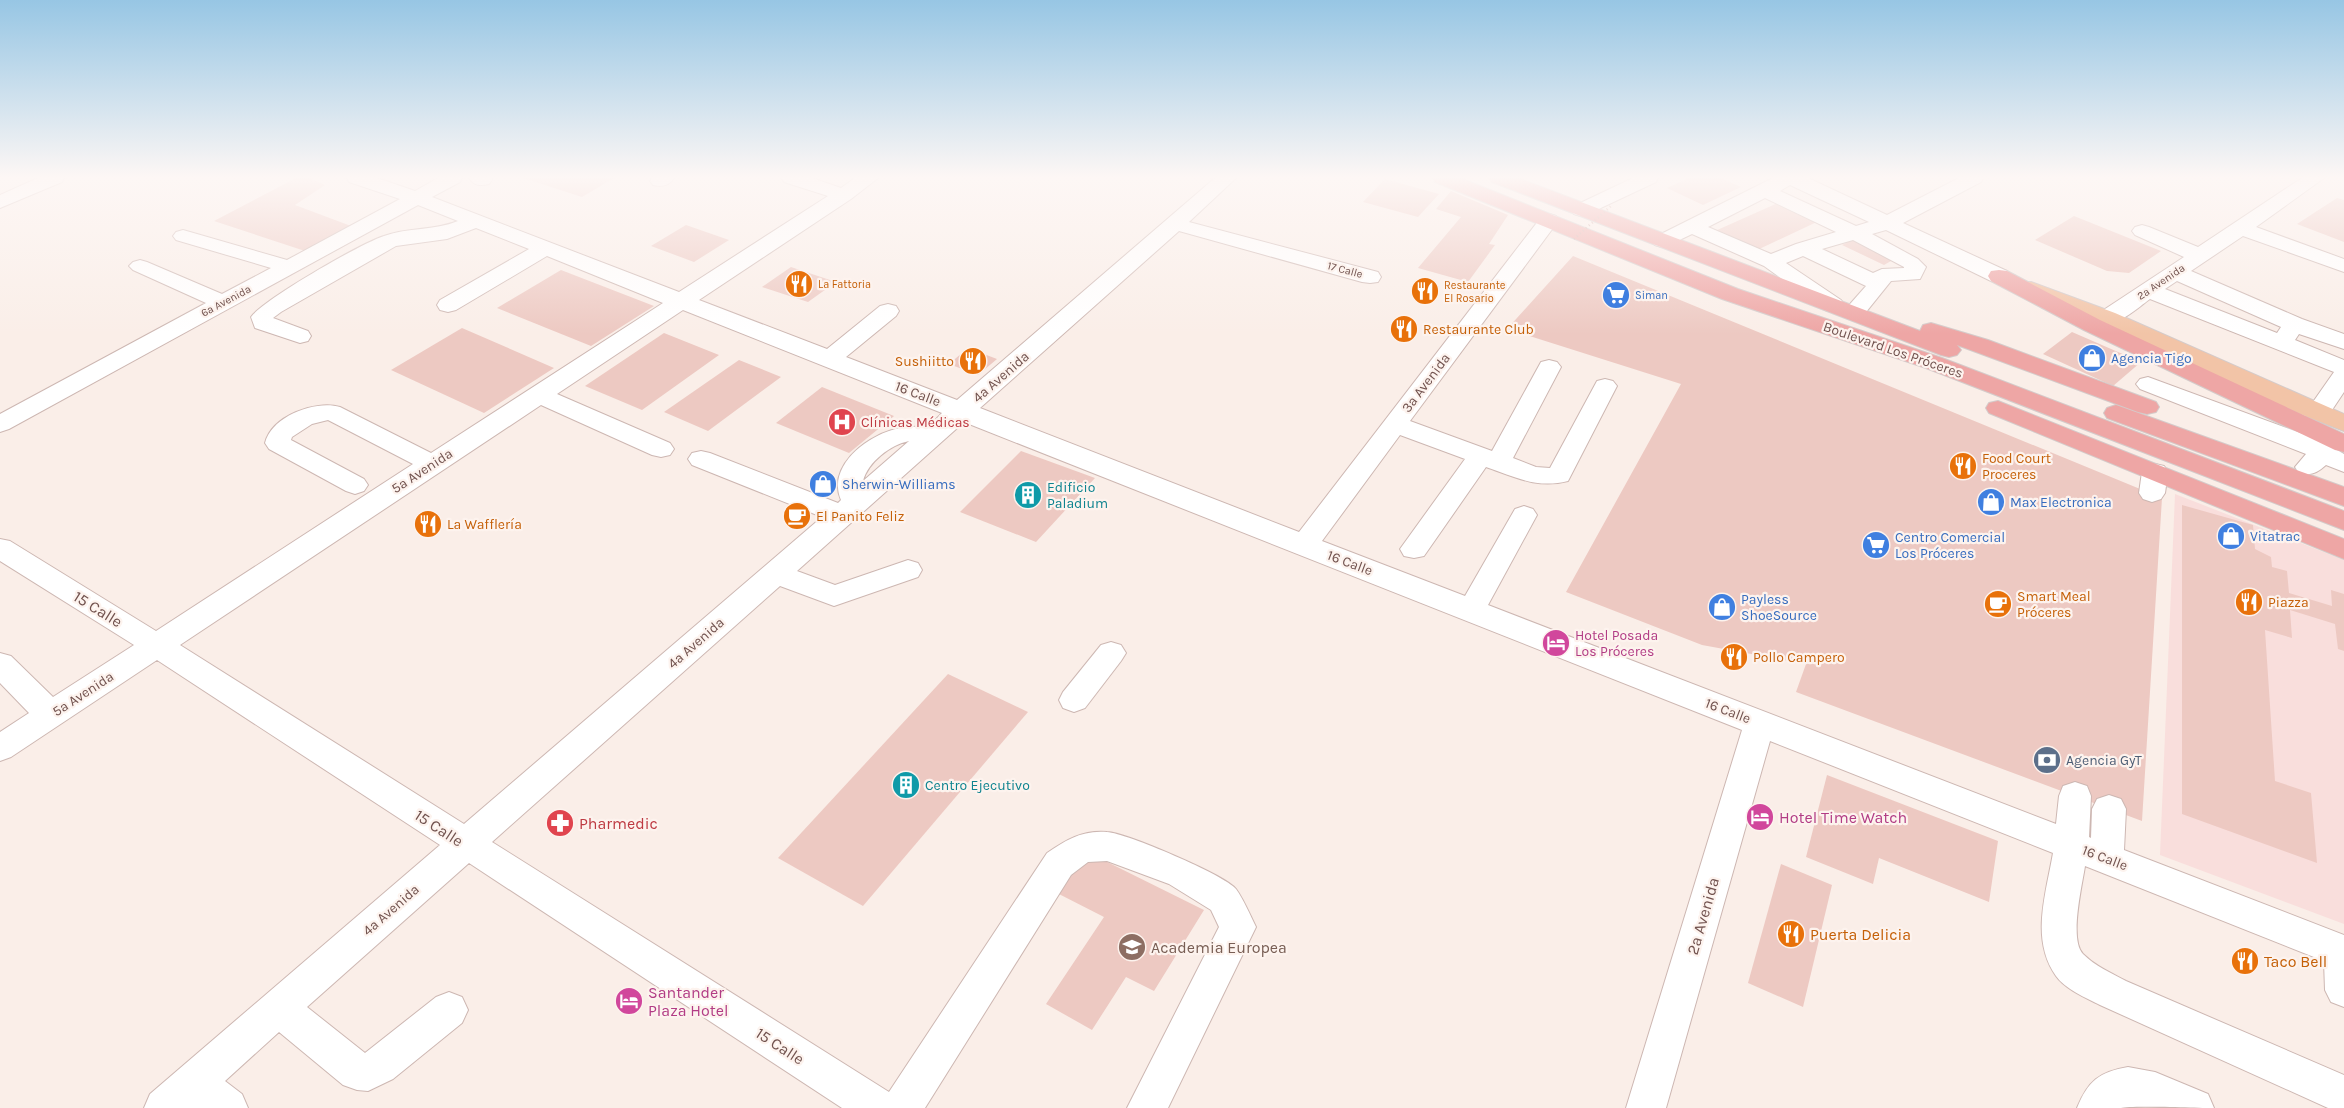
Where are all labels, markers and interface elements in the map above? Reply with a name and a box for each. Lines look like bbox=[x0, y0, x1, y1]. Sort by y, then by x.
street label: 17 Calle bbox=[1326, 259, 1364, 281]
street label: 2a Avenida bbox=[2135, 261, 2187, 303]
restaurant icon: La Fattoria bbox=[784, 269, 814, 299]
restaurant icon: Restaurante El Rosario bbox=[1410, 276, 1440, 306]
place label: La Fattoria bbox=[818, 278, 871, 291]
place label: Restaurante El Rosario bbox=[1444, 279, 1506, 305]
supermarket icon: Siman bbox=[1601, 280, 1631, 310]
street label: 6a Avenida bbox=[199, 282, 253, 320]
place label: Siman bbox=[1635, 289, 1668, 302]
restaurant icon: Restaurante Club bbox=[1389, 314, 1419, 344]
street label: Boulevard Los Próceres bbox=[1821, 318, 1965, 382]
place label: Restaurante Club bbox=[1423, 321, 1534, 338]
shop icon: Agencia Tigo bbox=[2077, 343, 2107, 373]
restaurant icon: Sushiitto bbox=[958, 346, 988, 376]
street label: 4a Avenida bbox=[969, 348, 1033, 406]
street label: 3a Avenida bbox=[1398, 350, 1454, 416]
place label: Agencia Tigo bbox=[2111, 350, 2192, 367]
place label: Sushiitto bbox=[895, 353, 954, 370]
street label: 16 Calle bbox=[893, 378, 943, 410]
hospital icon: Clínicas Médicas bbox=[827, 407, 857, 437]
place label: Clínicas Médicas bbox=[861, 414, 970, 431]
street label: 5a Avenida bbox=[388, 445, 456, 497]
place label: Food Court Proceres bbox=[1982, 450, 2051, 483]
restaurant icon: Food Court Proceres bbox=[1948, 451, 1978, 481]
shop icon: Sherwin-Williams bbox=[808, 469, 838, 499]
place label: Sherwin-Williams bbox=[842, 476, 956, 493]
place label: Edificio Paladium bbox=[1047, 479, 1108, 512]
building icon: Edificio Paladium bbox=[1013, 480, 1043, 510]
shop icon: Max Electronica bbox=[1976, 487, 2006, 517]
place label: Max Electronica bbox=[2010, 494, 2112, 511]
cafe icon: El Panito Feliz bbox=[782, 501, 812, 531]
place label: El Panito Feliz bbox=[816, 508, 904, 525]
restaurant icon: La Wafflería bbox=[413, 509, 443, 539]
place label: La Wafflería bbox=[447, 516, 522, 533]
shop icon: Vitatrac bbox=[2216, 521, 2246, 551]
place label: Vitatrac bbox=[2250, 528, 2300, 545]
place label: Centro Comercial Los Próceres bbox=[1895, 529, 2005, 562]
supermarket icon: Centro Comercial Los Próceres bbox=[1861, 530, 1891, 560]
street label: 16 Calle bbox=[1325, 547, 1375, 579]
street label: 15 Calle bbox=[70, 587, 126, 631]
restaurant icon: Piazza bbox=[2234, 587, 2264, 617]
place label: Smart Meal Próceres bbox=[2017, 588, 2091, 621]
cafe icon: Smart Meal Próceres bbox=[1983, 589, 2013, 619]
place label: Payless ShoeSource bbox=[1741, 591, 1817, 624]
shop icon: Payless ShoeSource bbox=[1707, 592, 1737, 622]
place label: Piazza bbox=[2268, 594, 2309, 611]
street label: 4a Avenida bbox=[664, 614, 728, 672]
place label: Hotel Posada Los Próceres bbox=[1575, 627, 1658, 660]
hotel icon: Hotel Posada Los Próceres bbox=[1541, 628, 1571, 658]
restaurant icon: Pollo Campero bbox=[1719, 642, 1749, 672]
place label: Pollo Campero bbox=[1753, 649, 1845, 666]
street label: 5a Avenida bbox=[49, 668, 117, 720]
street label: 16 Calle bbox=[1703, 695, 1753, 727]
bank icon: Agencia GyT bbox=[2032, 745, 2062, 775]
place label: Agencia GyT bbox=[2066, 752, 2142, 769]
building icon: Centro Ejecutivo bbox=[891, 770, 921, 800]
place label: Centro Ejecutivo bbox=[925, 777, 1030, 794]
hotel icon: Hotel Time Watch bbox=[1745, 802, 1775, 832]
street label: 15 Calle bbox=[411, 805, 467, 851]
pharmacy icon: Pharmedic bbox=[545, 808, 575, 838]
place label: Hotel Time Watch bbox=[1779, 808, 1907, 827]
place label: Pharmedic bbox=[579, 814, 658, 833]
street label: 16 Calle bbox=[2080, 842, 2130, 874]
street label: 2a Avenida bbox=[1683, 875, 1723, 957]
street label: 4a Avenida bbox=[359, 881, 423, 939]
restaurant icon: Puerta Delicia bbox=[1776, 919, 1806, 949]
place label: Puerta Delicia bbox=[1810, 925, 1911, 944]
school or university icon: Academia Europea bbox=[1117, 932, 1147, 962]
place label: Academia Europea bbox=[1151, 938, 1287, 957]
restaurant icon: Taco Bell bbox=[2230, 946, 2260, 976]
place label: Taco Bell bbox=[2264, 952, 2327, 971]
place label: Santander Plaza Hotel bbox=[648, 983, 729, 1020]
hotel icon: Santander Plaza Hotel bbox=[614, 986, 644, 1016]
street label: 15 Calle bbox=[752, 1023, 808, 1069]

